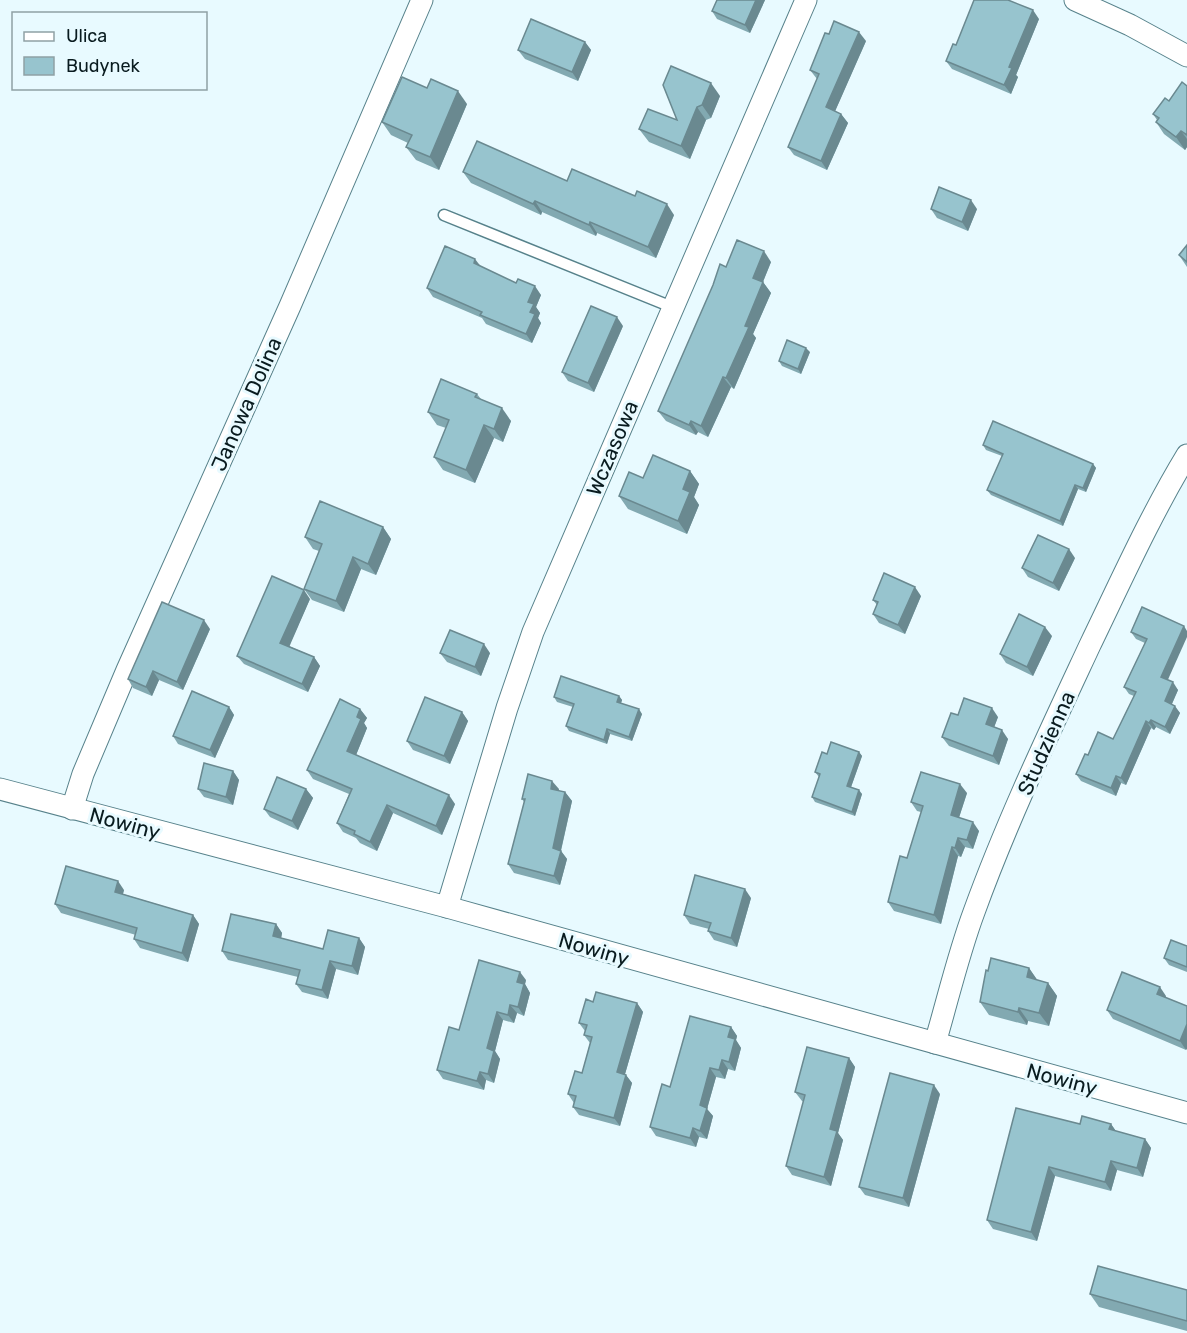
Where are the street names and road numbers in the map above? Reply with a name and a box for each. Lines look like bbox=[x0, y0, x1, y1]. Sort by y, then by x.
street label: Janowa Dolina bbox=[205, 333, 287, 475]
street label: Wczasowa bbox=[581, 397, 643, 499]
street label: Studzienna bbox=[1012, 687, 1080, 799]
street label: Nowiny bbox=[87, 802, 164, 845]
street label: Nowiny bbox=[556, 927, 633, 971]
street label: Nowiny bbox=[1024, 1058, 1101, 1101]

